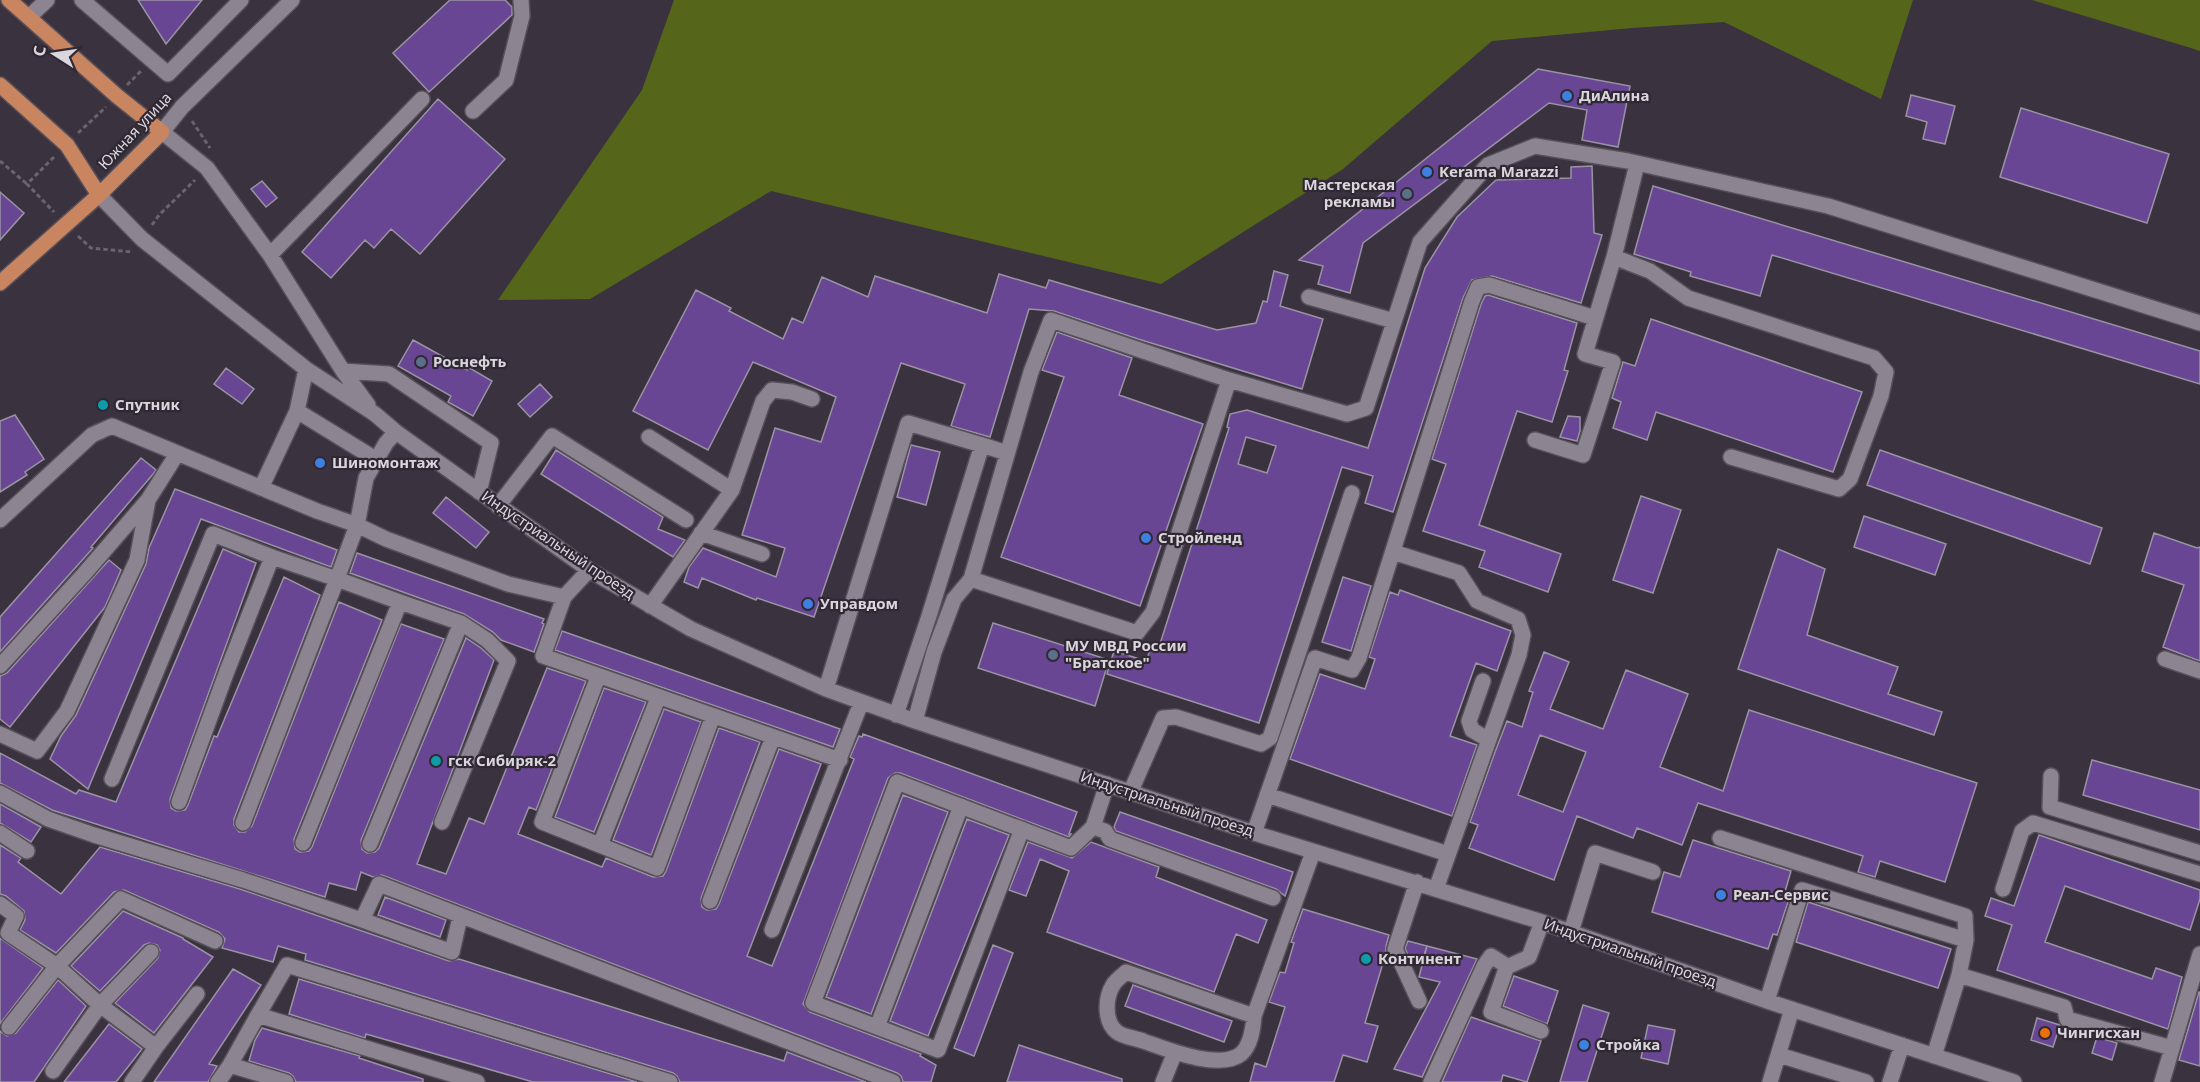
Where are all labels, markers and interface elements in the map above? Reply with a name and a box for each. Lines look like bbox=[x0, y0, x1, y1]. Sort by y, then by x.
north arrow bbox=[24, 24, 84, 84]
text: С bbox=[27, 44, 51, 58]
place label: ДиАлина bbox=[1579, 85, 1649, 105]
street label: Южная улица bbox=[93, 87, 175, 173]
marker: ДиАлина bbox=[1560, 89, 1574, 103]
place label: Kerama Marazzi bbox=[1439, 161, 1559, 181]
marker: Kerama Marazzi bbox=[1420, 165, 1434, 179]
place label: Мастерская рекламы bbox=[1304, 174, 1395, 211]
marker: Мастерская рекламы bbox=[1400, 187, 1414, 201]
place label: Роснефть bbox=[433, 351, 507, 371]
marker: Роснефть bbox=[414, 355, 428, 369]
place label: Спутник bbox=[115, 394, 181, 414]
marker: Спутник bbox=[96, 398, 110, 412]
place label: Шиномонтаж bbox=[332, 452, 438, 472]
marker: Шиномонтаж bbox=[313, 456, 327, 470]
street label: Индустриальный проезд bbox=[478, 485, 639, 603]
place label: Стройленд bbox=[1158, 527, 1242, 547]
marker: Стройленд bbox=[1139, 531, 1153, 545]
place label: Управдом bbox=[820, 593, 898, 613]
marker: Управдом bbox=[801, 597, 815, 611]
place label: МУ МВД России "Братское" bbox=[1065, 635, 1187, 672]
marker: МУ МВД России "Братское" bbox=[1046, 648, 1060, 662]
place label: гск Сибиряк-2 bbox=[448, 750, 557, 770]
marker: гск Сибиряк-2 bbox=[429, 754, 443, 768]
street label: Индустриальный проезд bbox=[1078, 766, 1256, 840]
place label: Реал-Сервис bbox=[1733, 884, 1829, 904]
marker: Реал-Сервис bbox=[1714, 888, 1728, 902]
street label: Индустриальный проезд bbox=[1542, 913, 1719, 991]
place label: Континент bbox=[1378, 948, 1461, 968]
marker: Континент bbox=[1359, 952, 1373, 966]
place label: Чингисхан bbox=[2057, 1022, 2140, 1042]
marker: Чингисхан bbox=[2038, 1026, 2052, 1040]
place label: Стройка bbox=[1596, 1034, 1660, 1054]
marker: Стройка bbox=[1577, 1038, 1591, 1052]

